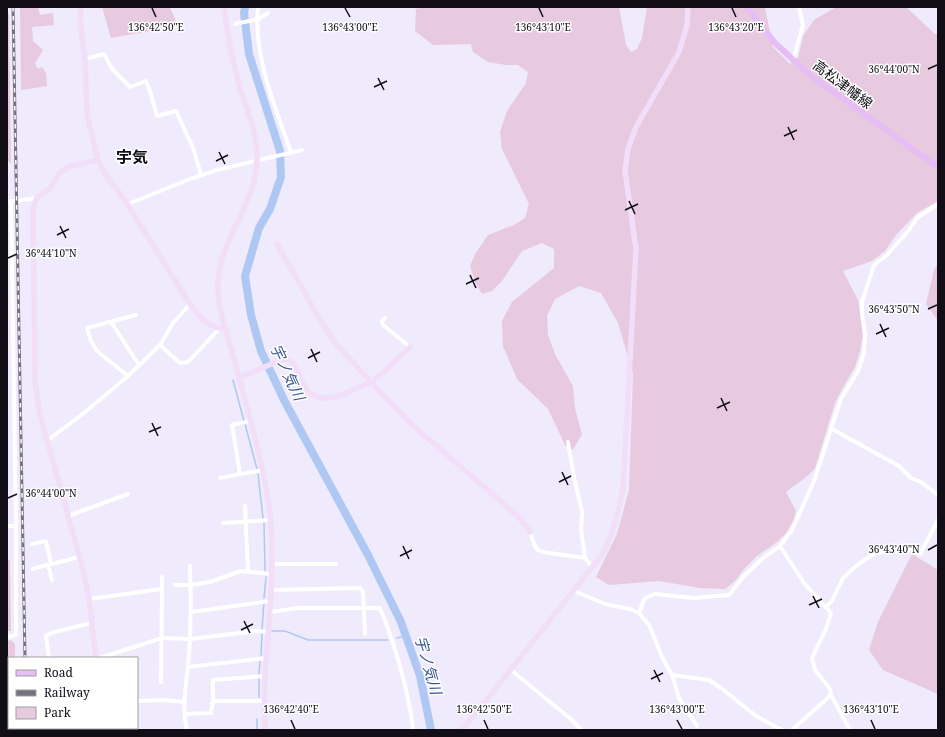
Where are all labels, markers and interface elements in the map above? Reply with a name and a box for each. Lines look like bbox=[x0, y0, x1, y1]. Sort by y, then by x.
text: 136°42'50"E bbox=[128, 20, 184, 34]
text: 136°43'00"E bbox=[322, 20, 378, 34]
text: 136°43'10"E bbox=[515, 20, 571, 34]
text: 136°43'20"E bbox=[708, 20, 764, 34]
street label: 高松津幡線 bbox=[809, 55, 877, 113]
text: 36°44'00"N bbox=[868, 62, 920, 76]
district label: 宇気 bbox=[116, 146, 148, 168]
text: 36°44'10"N bbox=[25, 246, 77, 260]
text: 36°43'50"N bbox=[868, 302, 920, 316]
water label: 宇ノ気川 bbox=[266, 341, 311, 405]
text: 36°44'00"N bbox=[25, 486, 77, 500]
text: 36°43'40"N bbox=[868, 542, 920, 556]
water label: 宇ノ気川 bbox=[411, 633, 447, 699]
legend bbox=[8, 657, 138, 729]
text: Road bbox=[44, 664, 74, 681]
text: Railway bbox=[44, 684, 90, 701]
text: 136°42'40"E bbox=[263, 702, 319, 716]
text: 136°42'50"E bbox=[456, 702, 512, 716]
text: 136°43'00"E bbox=[649, 702, 705, 716]
text: 136°43'10"E bbox=[843, 702, 899, 716]
text: Park bbox=[44, 704, 72, 721]

